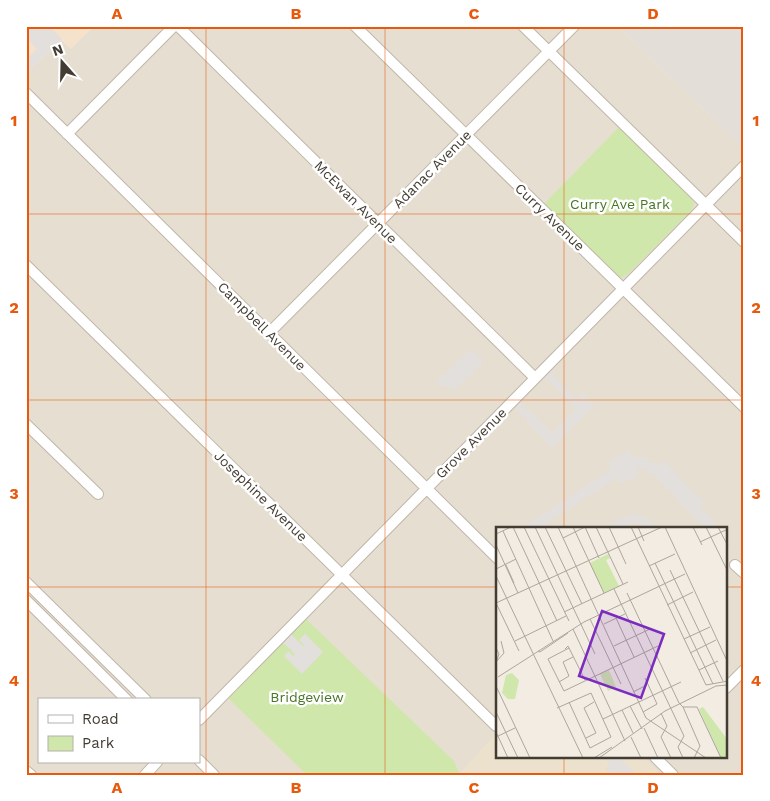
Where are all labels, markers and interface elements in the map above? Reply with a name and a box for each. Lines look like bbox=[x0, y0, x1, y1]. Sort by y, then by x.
text: A bbox=[112, 4, 123, 23]
text: B bbox=[291, 4, 302, 23]
text: C bbox=[469, 4, 480, 23]
text: D bbox=[647, 4, 659, 23]
north arrow bbox=[38, 38, 88, 88]
text: N bbox=[50, 40, 65, 59]
text: 1 bbox=[11, 111, 17, 130]
text: 1 bbox=[753, 111, 759, 130]
street label: Adanac Avenue bbox=[390, 127, 474, 211]
street label: McEwan Avenue bbox=[311, 157, 401, 247]
street label: Curry Avenue bbox=[512, 180, 588, 254]
park label: Curry Ave Park bbox=[570, 196, 670, 212]
street label: Campbell Avenue bbox=[215, 279, 309, 373]
text: 2 bbox=[9, 298, 19, 317]
text: 2 bbox=[751, 298, 761, 317]
street label: Grove Avenue bbox=[432, 404, 510, 482]
street label: Josephine Avenue bbox=[211, 447, 311, 545]
text: 3 bbox=[9, 484, 19, 503]
text: 3 bbox=[751, 484, 761, 503]
inset map bbox=[496, 527, 728, 758]
text: 4 bbox=[9, 671, 19, 690]
text: 4 bbox=[751, 671, 761, 690]
park label: Bridgeview bbox=[270, 689, 344, 705]
legend bbox=[38, 698, 200, 764]
text: Road bbox=[82, 710, 119, 728]
text: Park bbox=[82, 734, 115, 752]
text: A bbox=[112, 778, 123, 797]
text: B bbox=[291, 778, 302, 797]
text: C bbox=[469, 778, 480, 797]
text: D bbox=[647, 778, 659, 797]

